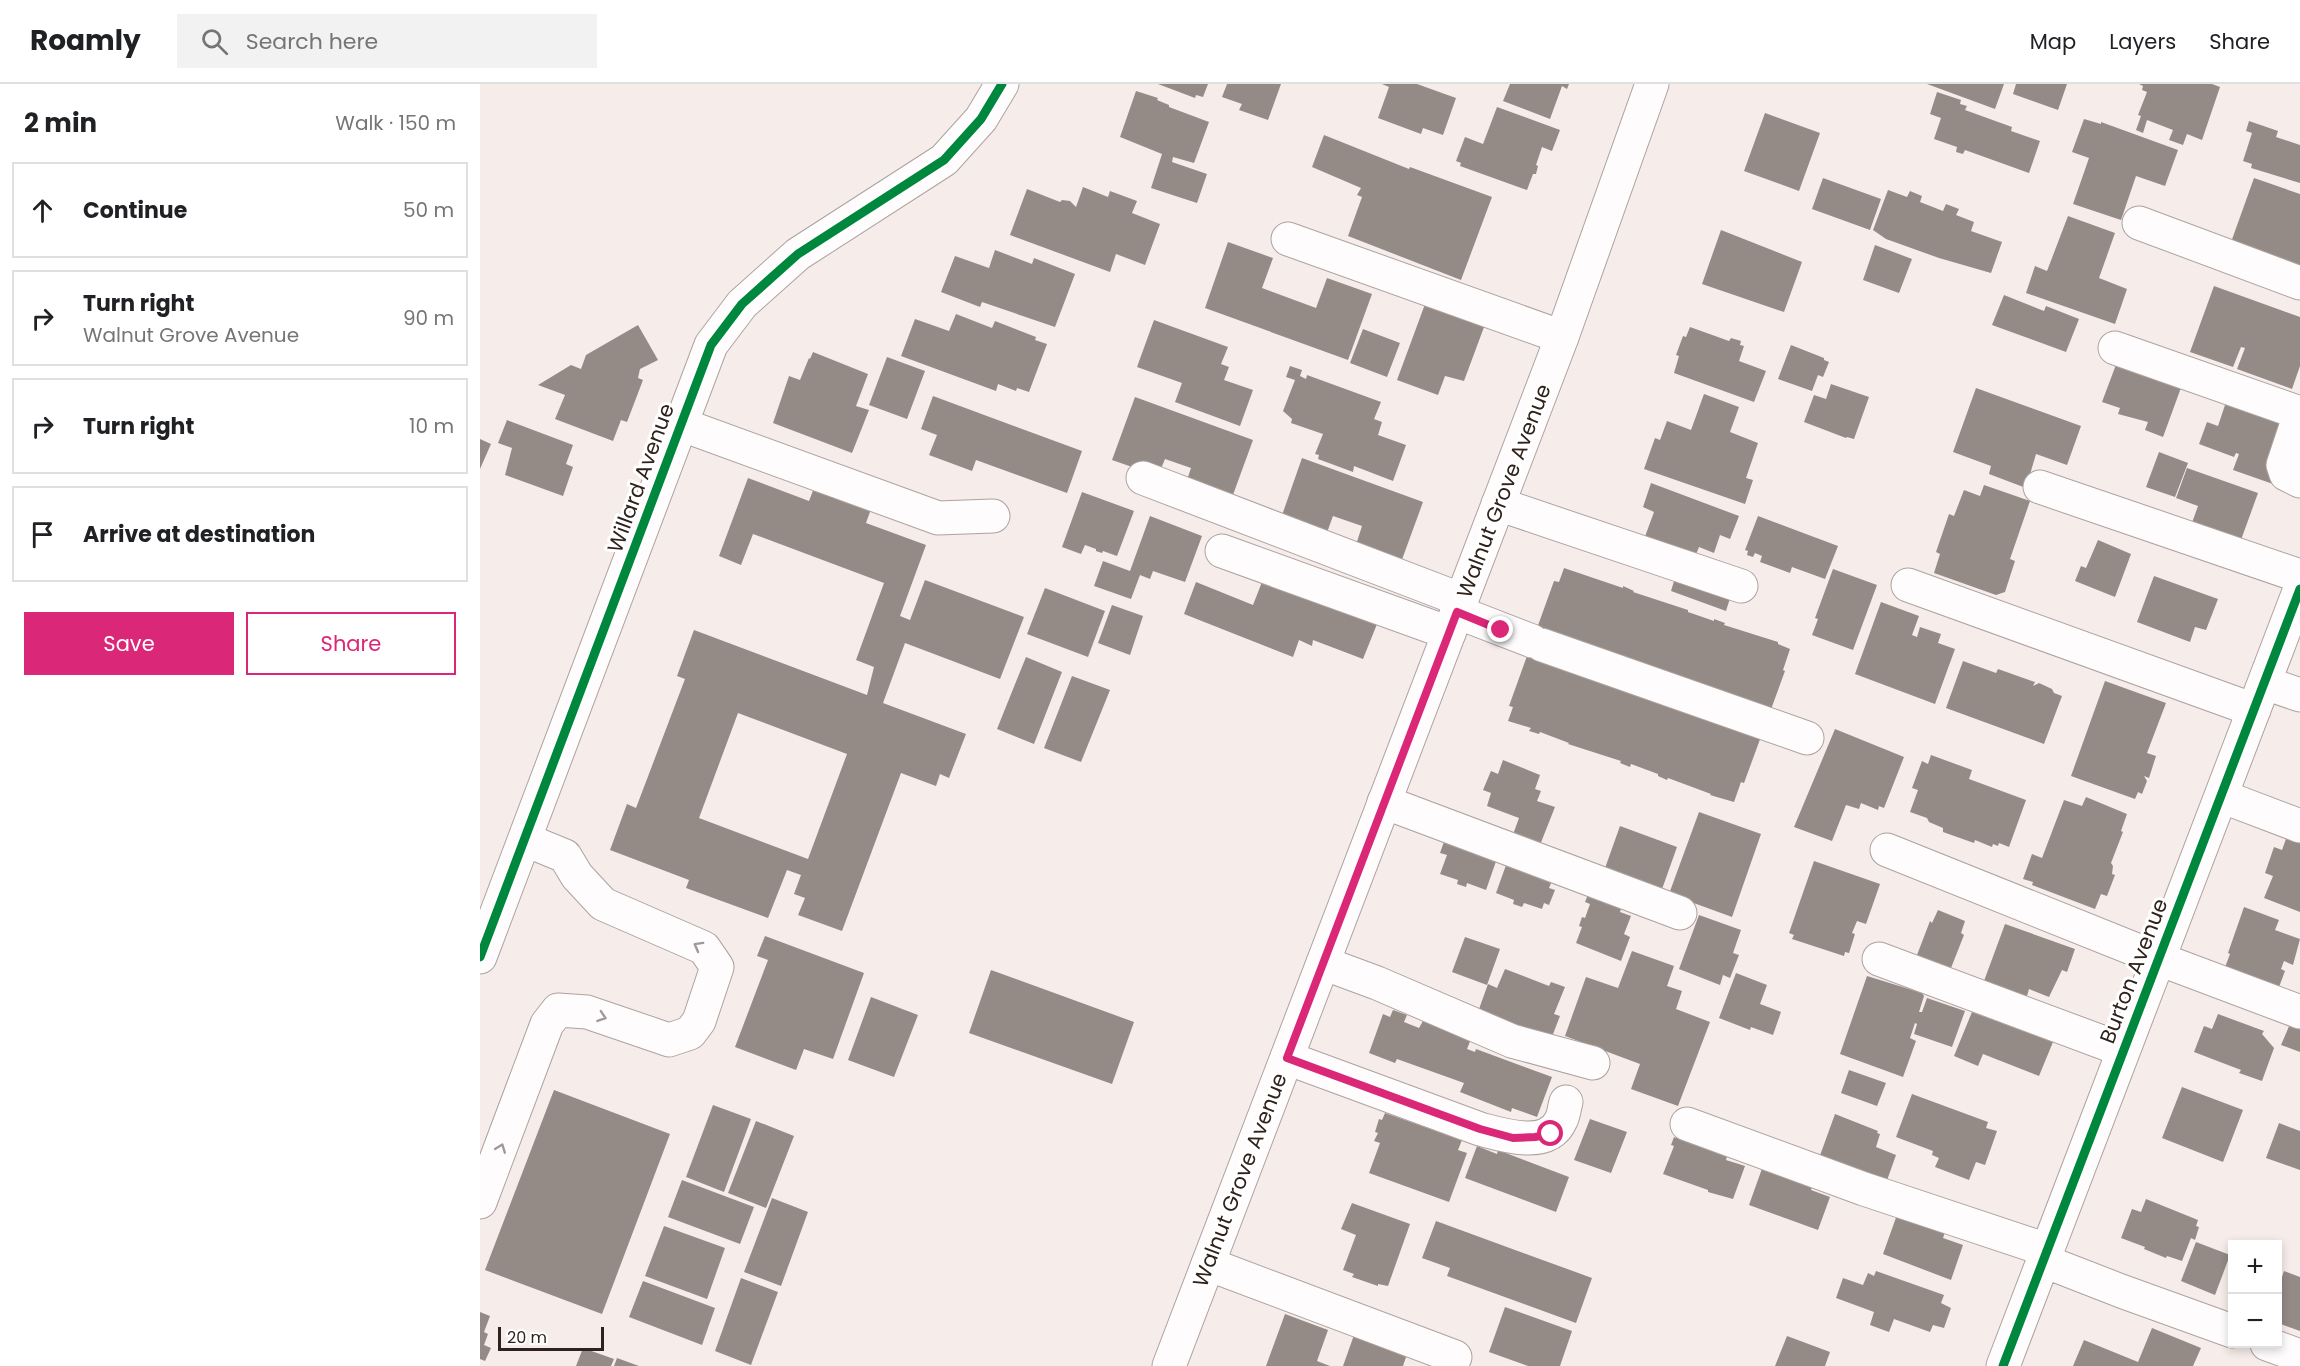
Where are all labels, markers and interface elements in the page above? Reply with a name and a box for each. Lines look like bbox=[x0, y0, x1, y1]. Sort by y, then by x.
search box bbox=[177, 14, 597, 68]
text: Roamly bbox=[30, 21, 141, 60]
icon: search bbox=[198, 25, 231, 58]
text: Search here bbox=[246, 26, 378, 57]
text: Map bbox=[2030, 27, 2076, 56]
text: Layers bbox=[2109, 27, 2176, 56]
text: Share bbox=[2209, 27, 2270, 56]
text: 2 min bbox=[24, 105, 97, 141]
text: Walk · 150 m bbox=[335, 109, 456, 137]
icon: ahead bbox=[26, 194, 59, 227]
text: Continue bbox=[83, 195, 187, 226]
text: 50 m bbox=[403, 196, 454, 224]
text: Turn right bbox=[83, 288, 194, 319]
icon: right bbox=[26, 302, 59, 335]
text: 90 m bbox=[403, 304, 454, 332]
text: Walnut Grove Avenue bbox=[83, 321, 299, 349]
street label: Walnut Grove Avenue bbox=[1449, 380, 1558, 602]
street label: Willard Avenue bbox=[600, 399, 681, 556]
icon: right bbox=[26, 410, 59, 443]
text: Turn right bbox=[83, 411, 194, 442]
text: 10 m bbox=[409, 412, 454, 440]
icon: arrive bbox=[26, 518, 59, 551]
text: Arrive at destination bbox=[83, 519, 315, 550]
button: Save bbox=[24, 612, 234, 675]
button: Share bbox=[246, 612, 456, 675]
route end bbox=[1487, 616, 1513, 642]
street label: Burton Avenue bbox=[2093, 894, 2175, 1048]
one-way arrow bbox=[694, 942, 704, 953]
one-way arrow bbox=[596, 1009, 607, 1022]
street label: Walnut Grove Avenue bbox=[1185, 1069, 1294, 1291]
route start bbox=[1537, 1120, 1563, 1146]
one-way arrow bbox=[493, 1143, 506, 1153]
map controls bbox=[2228, 1240, 2282, 1348]
button: + bbox=[2228, 1240, 2282, 1294]
button: − bbox=[2228, 1294, 2282, 1348]
scale bar bbox=[498, 1324, 604, 1352]
text: 20 m bbox=[507, 1326, 547, 1349]

